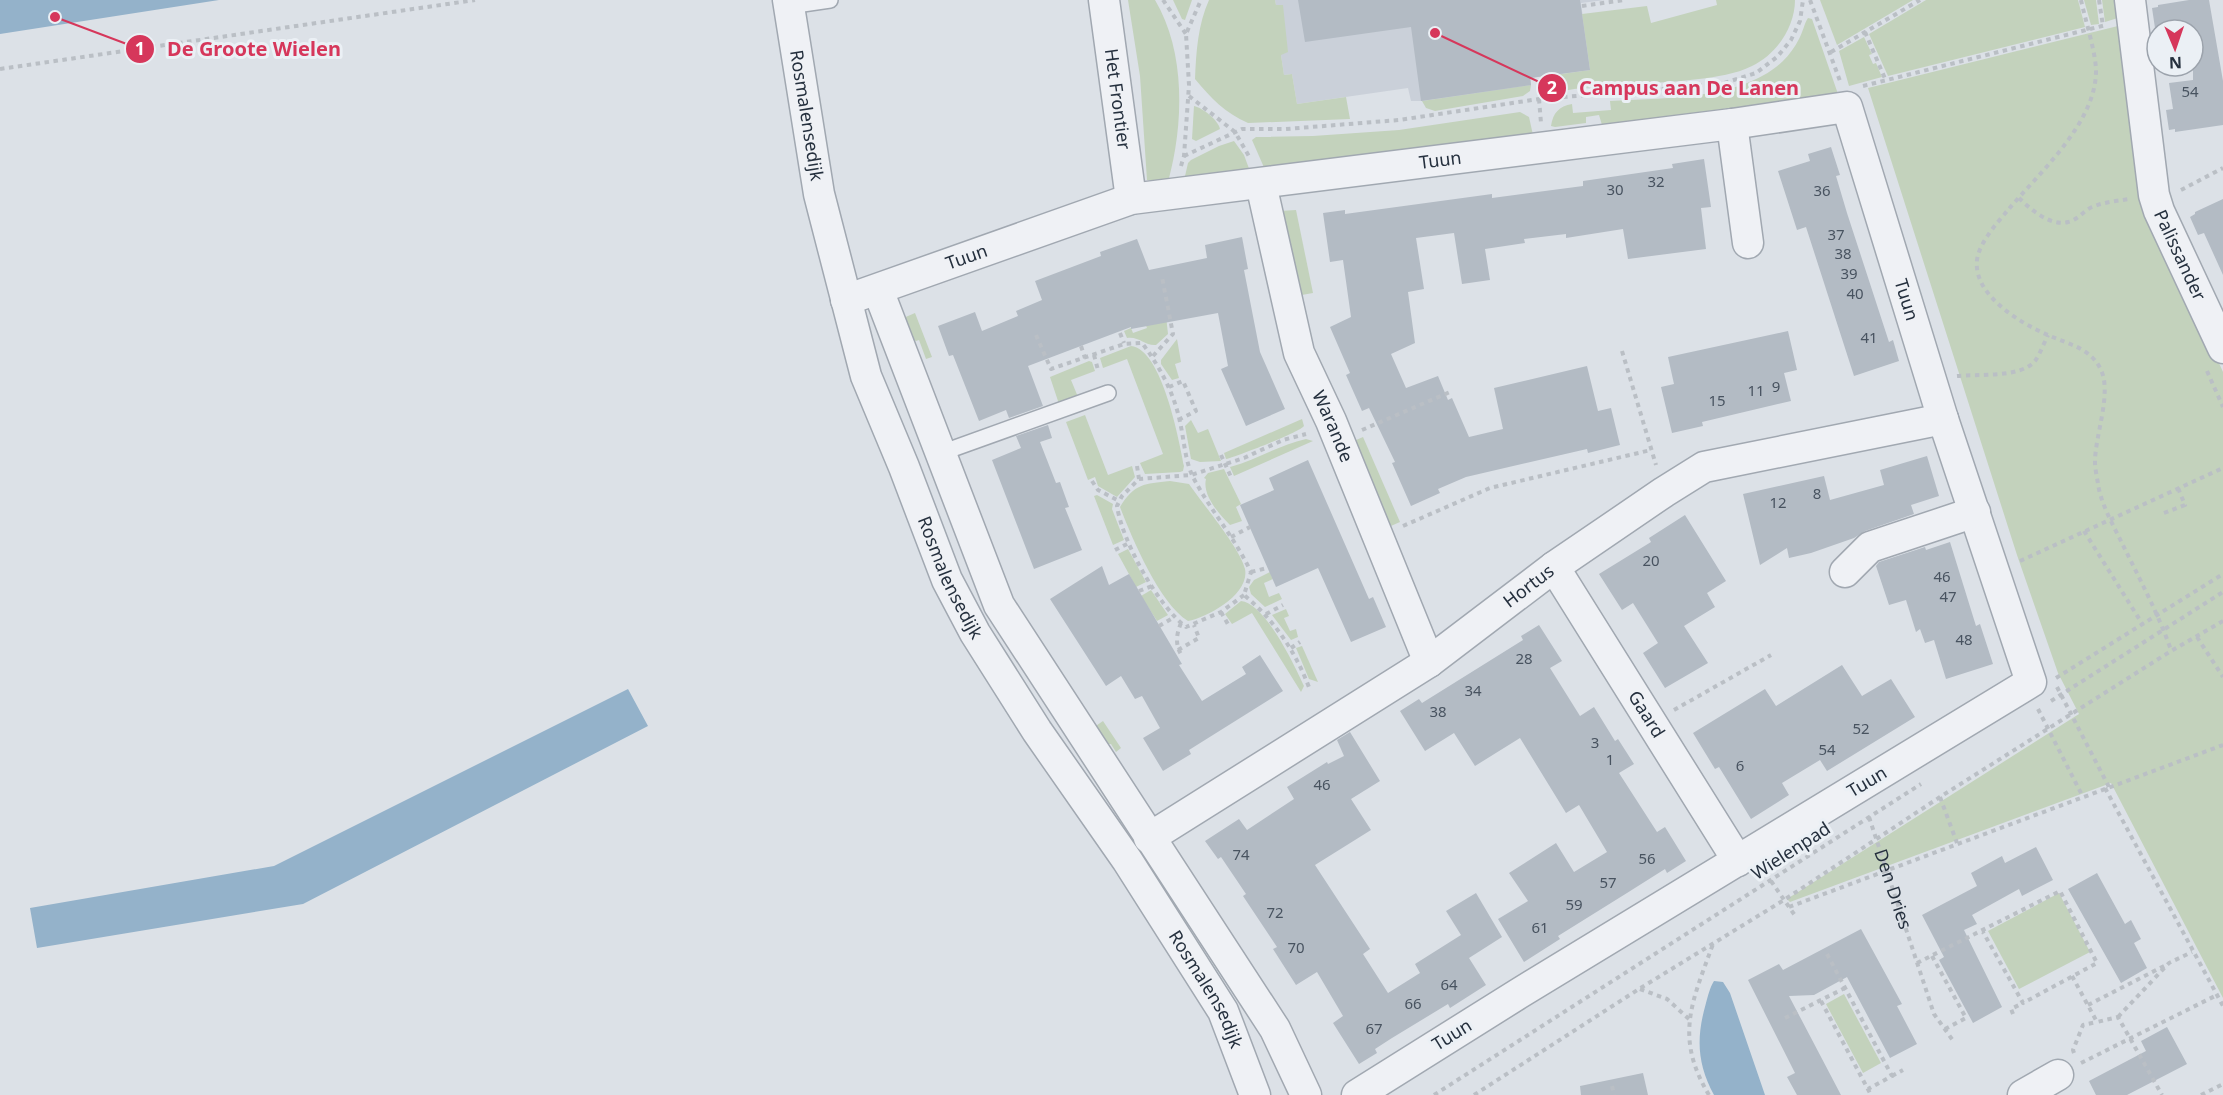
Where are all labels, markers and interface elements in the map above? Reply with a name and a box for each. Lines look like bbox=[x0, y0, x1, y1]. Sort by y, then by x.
north arrow bbox=[2145, 18, 2205, 78]
callout: De Groote Wielen bbox=[125, 30, 353, 68]
text: De Groote Wielen bbox=[167, 35, 341, 62]
text: 1 bbox=[135, 36, 145, 60]
street label: Het Frontier bbox=[1100, 47, 1137, 152]
street label: Rosmalensedijk bbox=[785, 48, 830, 183]
text: N bbox=[2169, 52, 2182, 74]
callout: Campus aan De Lanen bbox=[1537, 69, 1811, 107]
text: Campus aan De Lanen bbox=[1579, 74, 1799, 101]
text: 2 bbox=[1547, 75, 1557, 99]
house number: 54 bbox=[2181, 81, 2199, 101]
street label: Tuun bbox=[1418, 145, 1463, 174]
house number: 32 bbox=[1647, 171, 1665, 191]
house number: 30 bbox=[1606, 179, 1624, 199]
house number: 36 bbox=[1813, 180, 1831, 200]
street label: Palissander bbox=[2149, 206, 2212, 305]
house number: 37 bbox=[1827, 224, 1845, 244]
street label: Tuun bbox=[942, 238, 990, 275]
house number: 38 bbox=[1834, 243, 1852, 263]
house number: 39 bbox=[1840, 263, 1858, 283]
street label: Tuun bbox=[1890, 276, 1925, 323]
house number: 40 bbox=[1846, 283, 1864, 303]
house number: 41 bbox=[1860, 327, 1878, 347]
house number: 9 bbox=[1772, 376, 1780, 396]
house number: 11 bbox=[1747, 380, 1765, 400]
street label: Warande bbox=[1307, 386, 1359, 466]
house number: 15 bbox=[1708, 390, 1726, 410]
house number: 8 bbox=[1813, 483, 1821, 503]
house number: 12 bbox=[1769, 492, 1787, 512]
street label: Rosmalensedijk bbox=[913, 513, 989, 644]
house number: 20 bbox=[1642, 550, 1660, 570]
street label: Hortus bbox=[1498, 558, 1558, 612]
house number: 46 bbox=[1933, 566, 1951, 586]
house number: 47 bbox=[1939, 586, 1957, 606]
house number: 48 bbox=[1955, 629, 1973, 649]
house number: 28 bbox=[1515, 648, 1533, 668]
house number: 34 bbox=[1464, 680, 1482, 700]
street label: Gaard bbox=[1623, 686, 1671, 742]
house number: 38 bbox=[1429, 701, 1447, 721]
house number: 52 bbox=[1852, 718, 1870, 738]
house number: 3 bbox=[1591, 732, 1599, 752]
house number: 54 bbox=[1818, 739, 1836, 759]
house number: 1 bbox=[1606, 749, 1614, 769]
house number: 6 bbox=[1736, 755, 1744, 775]
street label: Tuun bbox=[1842, 760, 1891, 802]
house number: 46 bbox=[1313, 774, 1331, 794]
street label: Wielenpad bbox=[1746, 816, 1835, 885]
house number: 74 bbox=[1232, 844, 1250, 864]
street label: Den Dries bbox=[1869, 846, 1918, 932]
house number: 56 bbox=[1638, 848, 1656, 868]
house number: 57 bbox=[1599, 872, 1617, 892]
house number: 59 bbox=[1565, 894, 1583, 914]
house number: 72 bbox=[1266, 902, 1284, 922]
house number: 61 bbox=[1531, 917, 1549, 937]
street label: Rosmalensedijk bbox=[1164, 925, 1249, 1052]
house number: 70 bbox=[1287, 937, 1305, 957]
house number: 64 bbox=[1440, 974, 1458, 994]
house number: 66 bbox=[1404, 993, 1422, 1013]
street label: Tuun bbox=[1427, 1013, 1476, 1056]
house number: 67 bbox=[1365, 1018, 1383, 1038]

